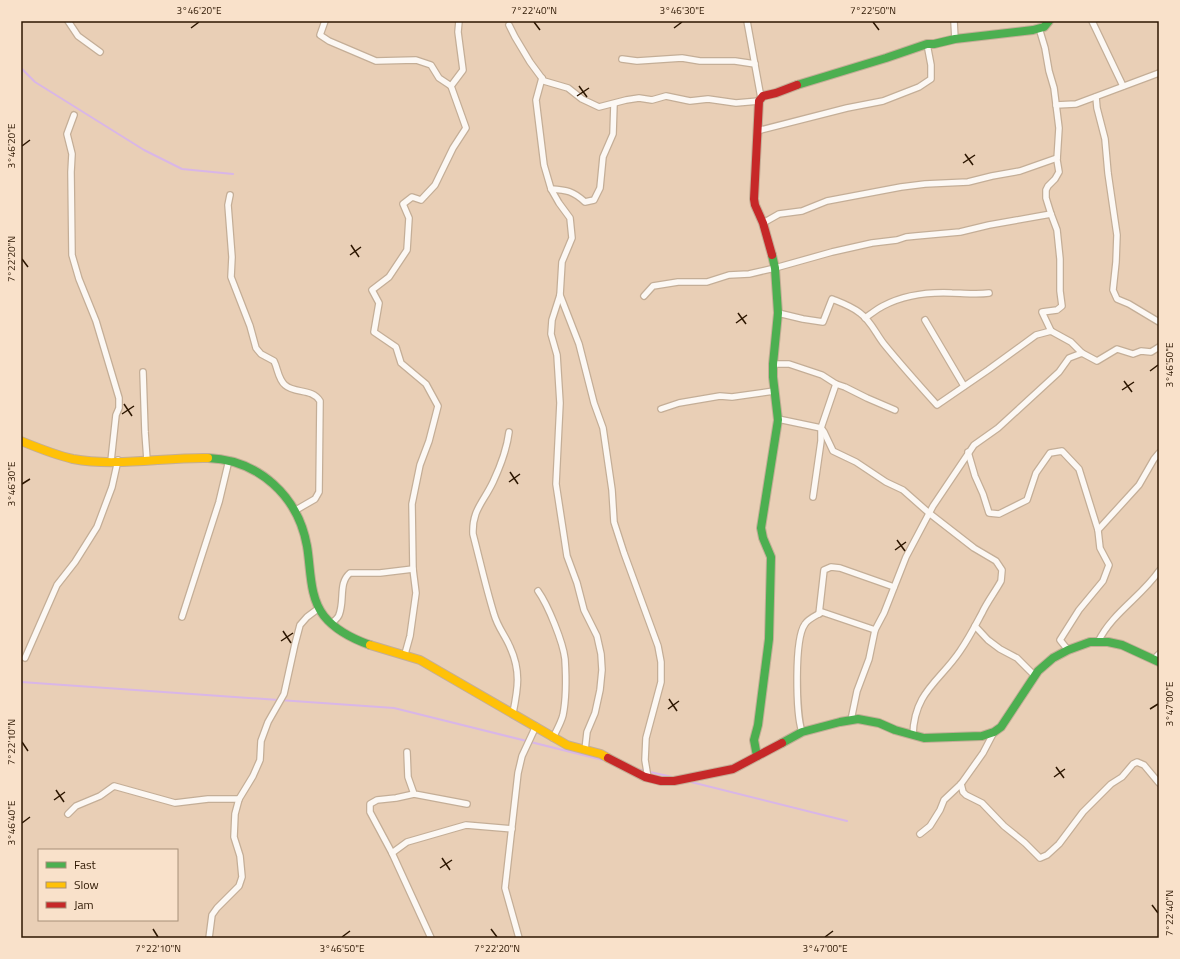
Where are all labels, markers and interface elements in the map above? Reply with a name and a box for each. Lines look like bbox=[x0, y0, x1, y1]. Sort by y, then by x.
text: 3°46'20"E bbox=[177, 3, 222, 18]
text: 7°22'40"N bbox=[511, 3, 557, 18]
text: 3°46'30"E bbox=[660, 3, 705, 18]
text: 7°22'50"N bbox=[850, 3, 896, 18]
text: 3°46'20"E bbox=[4, 123, 19, 168]
text: 7°22'20"N bbox=[4, 236, 19, 282]
text: 3°46'50"E bbox=[1162, 342, 1177, 387]
text: 3°46'30"E bbox=[4, 461, 19, 506]
text: 3°47'00"E bbox=[1162, 681, 1177, 726]
text: 7°22'10"N bbox=[4, 719, 19, 765]
text: 3°46'40"E bbox=[4, 800, 19, 845]
legend bbox=[38, 849, 178, 921]
text: Fast bbox=[74, 855, 97, 874]
text: Slow bbox=[74, 875, 99, 894]
text: 7°22'40"N bbox=[1162, 890, 1177, 936]
text: Jam bbox=[74, 895, 94, 914]
text: 7°22'10"N bbox=[135, 941, 181, 956]
text: 3°46'50"E bbox=[320, 941, 365, 956]
text: 7°22'20"N bbox=[474, 941, 520, 956]
text: 3°47'00"E bbox=[803, 941, 848, 956]

